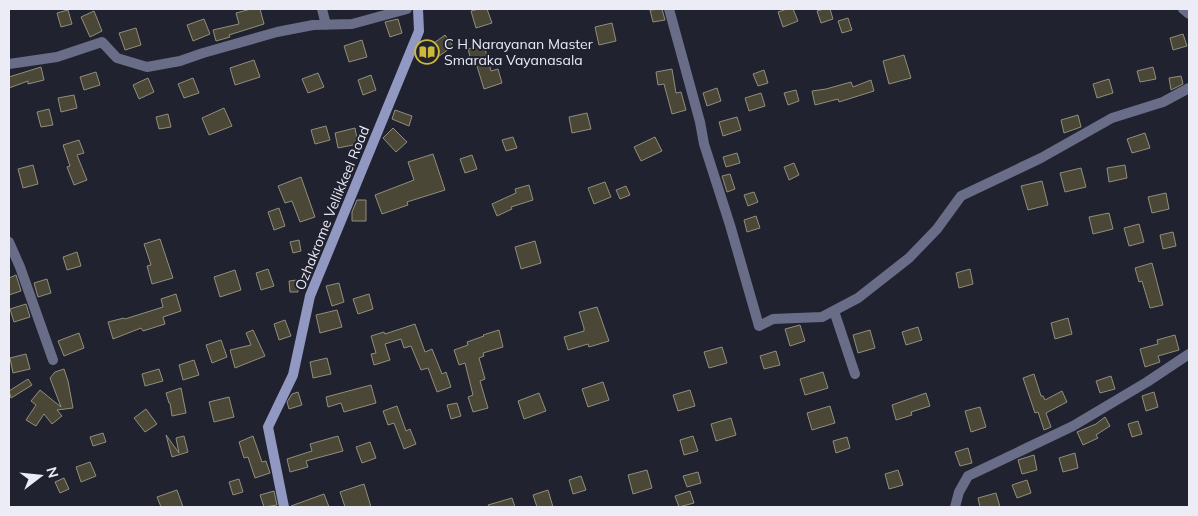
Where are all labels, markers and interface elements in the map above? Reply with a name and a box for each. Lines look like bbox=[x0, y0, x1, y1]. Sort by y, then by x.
place label: C H Narayanan Master Smaraka Vayanasala bbox=[444, 35, 594, 69]
library icon: C H Narayanan Master Smaraka Vayanasala bbox=[414, 39, 440, 65]
street label: Ozhakrome Vellikkeel Road bbox=[291, 123, 373, 293]
north arrow bbox=[15, 451, 65, 501]
text: N bbox=[42, 465, 63, 480]

